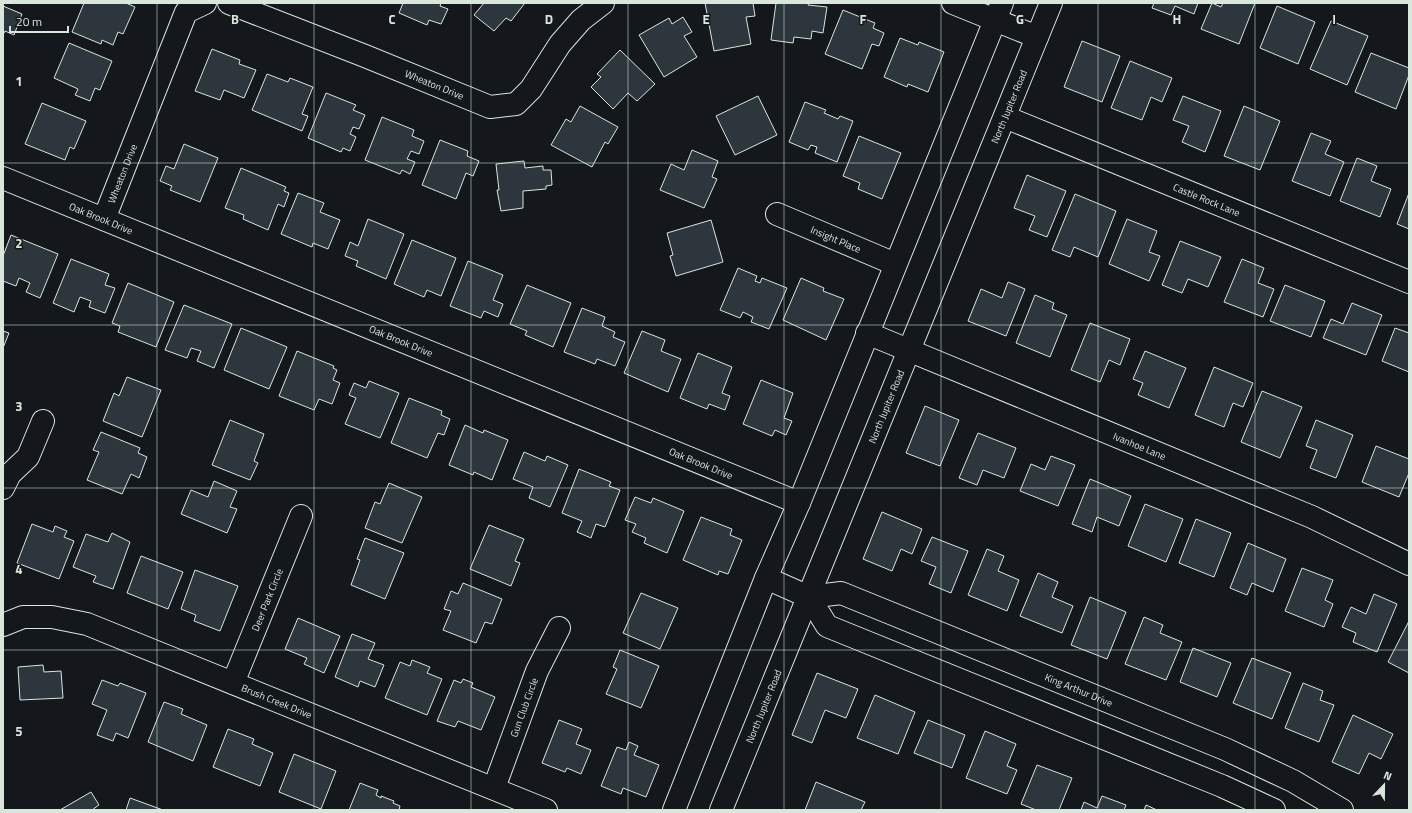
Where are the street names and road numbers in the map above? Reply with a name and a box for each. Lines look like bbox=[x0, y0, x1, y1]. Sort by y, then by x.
street label: Wheaton Drive bbox=[403, 66, 466, 103]
street label: North Jupiter Road bbox=[987, 68, 1030, 146]
street label: Wheaton Drive bbox=[104, 142, 141, 205]
street label: Castle Rock Lane bbox=[1171, 179, 1243, 220]
street label: Oak Brook Drive bbox=[67, 198, 135, 238]
street label: Insight Place bbox=[808, 222, 864, 256]
street label: Oak Brook Drive bbox=[367, 321, 435, 360]
street label: North Jupiter Road bbox=[864, 367, 908, 445]
street label: Ivanhoe Lane bbox=[1111, 428, 1168, 463]
street label: Oak Brook Drive bbox=[667, 443, 735, 483]
street label: Deer Park Circle bbox=[247, 566, 286, 633]
street label: North Jupiter Road bbox=[742, 667, 785, 745]
street label: King Arthur Drive bbox=[1043, 669, 1115, 710]
street label: Gun Club Circle bbox=[506, 675, 541, 739]
street label: Brush Creek Drive bbox=[239, 680, 314, 722]

